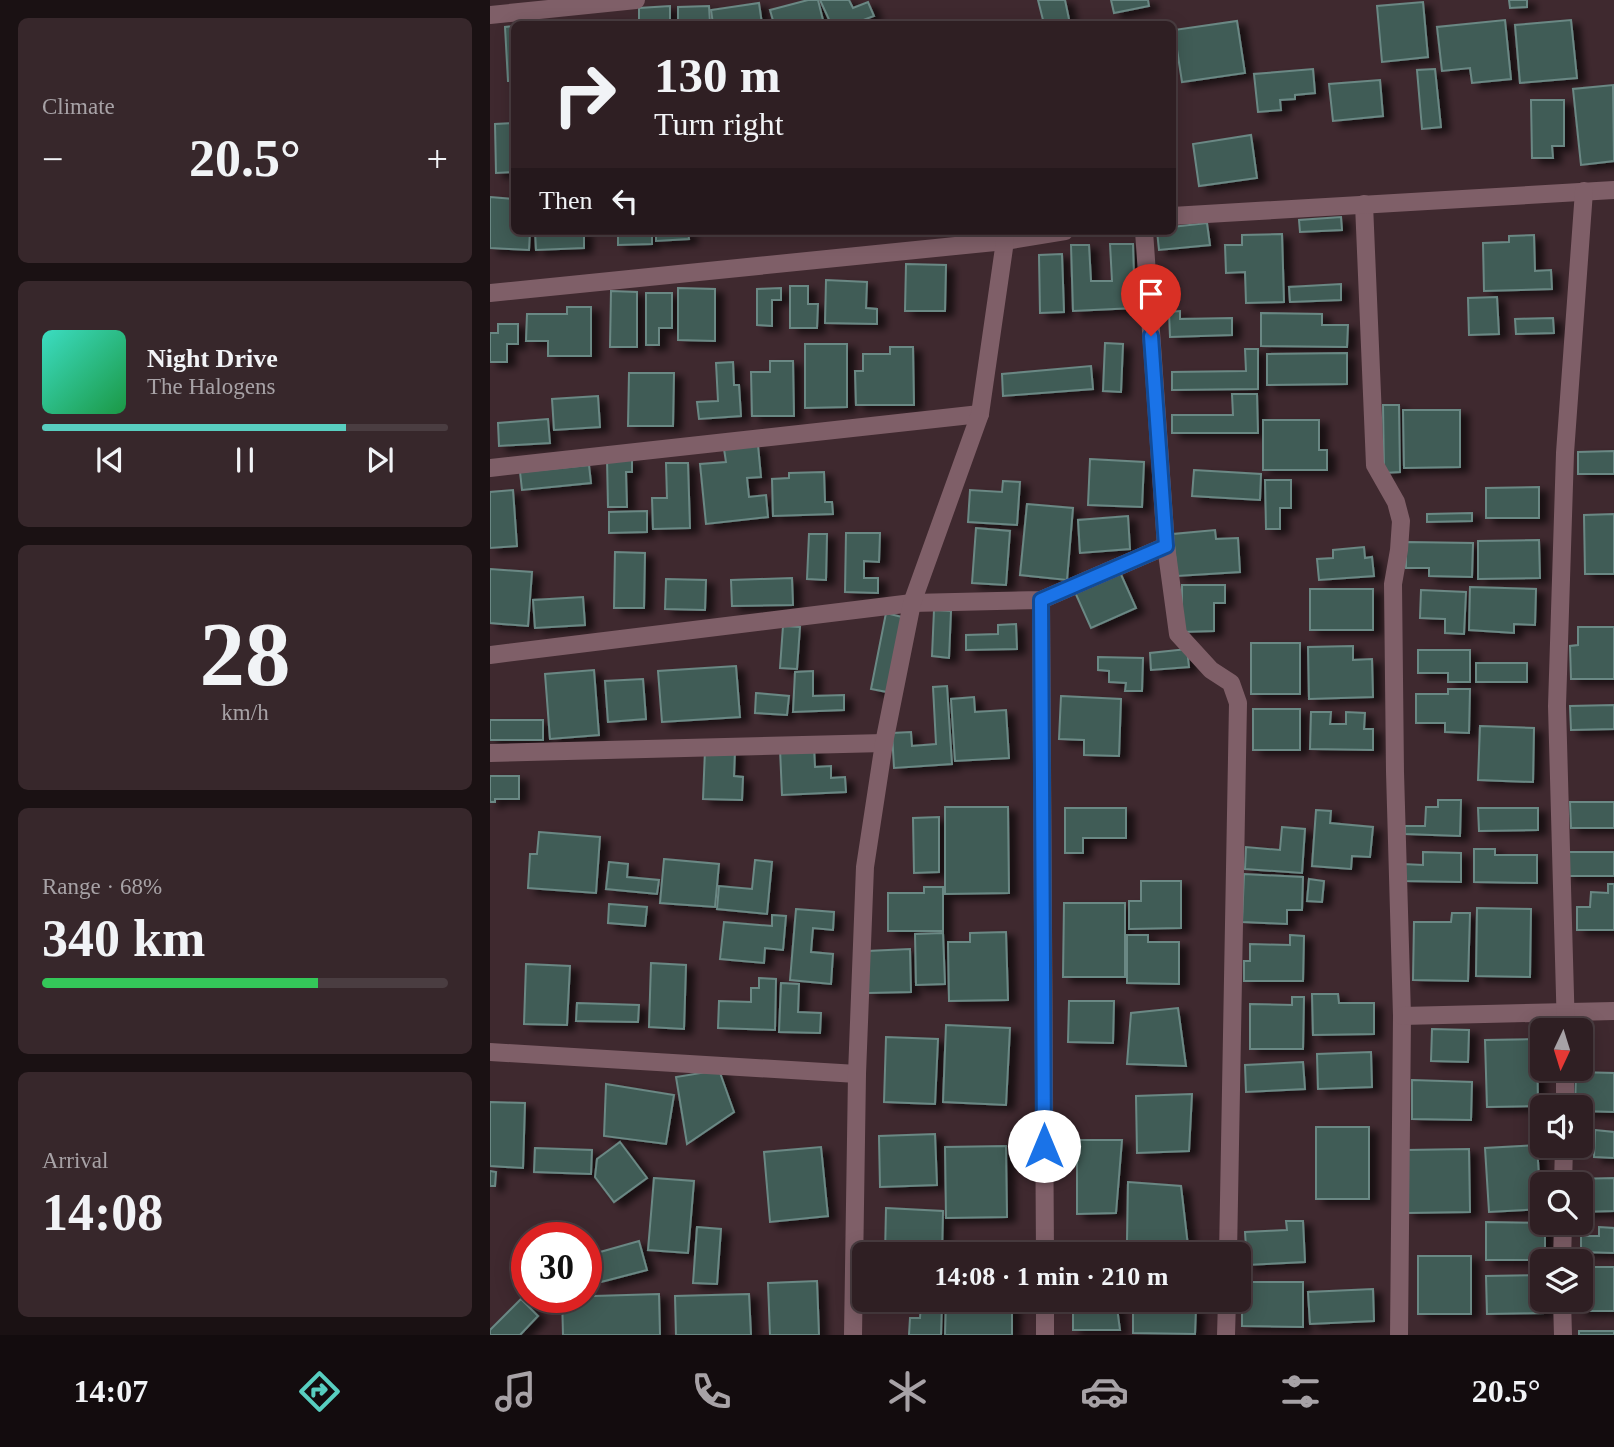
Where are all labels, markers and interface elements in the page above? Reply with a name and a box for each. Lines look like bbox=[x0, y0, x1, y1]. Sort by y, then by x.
text: 130 m bbox=[654, 48, 781, 103]
icon: right bbox=[539, 49, 630, 140]
text: Climate bbox=[42, 94, 115, 119]
text: Turn right bbox=[654, 106, 784, 142]
text: 20.5° bbox=[189, 130, 301, 187]
text: − bbox=[42, 138, 63, 180]
text: + bbox=[427, 138, 448, 180]
icon: left bbox=[606, 182, 644, 220]
text: Then bbox=[539, 186, 592, 215]
pin bbox=[1121, 264, 1181, 336]
icon: arrive bbox=[1132, 275, 1170, 313]
text: Night Drive bbox=[147, 344, 278, 373]
text: The Halogens bbox=[147, 374, 275, 399]
icon: previous bbox=[91, 441, 129, 479]
icon: pause bbox=[226, 441, 264, 479]
icon: next bbox=[361, 441, 399, 479]
text: 28 bbox=[200, 604, 291, 705]
text: km/h bbox=[221, 700, 269, 725]
text: Range · 68% bbox=[42, 874, 162, 899]
text: 340 km bbox=[42, 910, 205, 967]
north arrow bbox=[1530, 1018, 1592, 1082]
map controls bbox=[1530, 1018, 1593, 1312]
button: sound bbox=[1530, 1095, 1593, 1158]
position arrow bbox=[1007, 1109, 1081, 1183]
text: Arrival bbox=[42, 1148, 108, 1173]
button: search bbox=[1530, 1172, 1593, 1235]
text: 14:08 bbox=[42, 1184, 163, 1241]
speed limit sign: 30 bbox=[511, 1222, 602, 1313]
button: layers bbox=[1530, 1249, 1593, 1312]
text: 14:08 · 1 min · 210 m bbox=[935, 1262, 1169, 1291]
icon: directions bbox=[295, 1367, 344, 1416]
icon: music bbox=[491, 1367, 540, 1416]
icon: phone bbox=[687, 1367, 736, 1416]
icon: climate bbox=[883, 1367, 932, 1416]
icon: car bbox=[1080, 1367, 1129, 1416]
icon: filters bbox=[1276, 1367, 1325, 1416]
text: 14:07 bbox=[74, 1373, 148, 1409]
text: 20.5° bbox=[1472, 1373, 1540, 1409]

